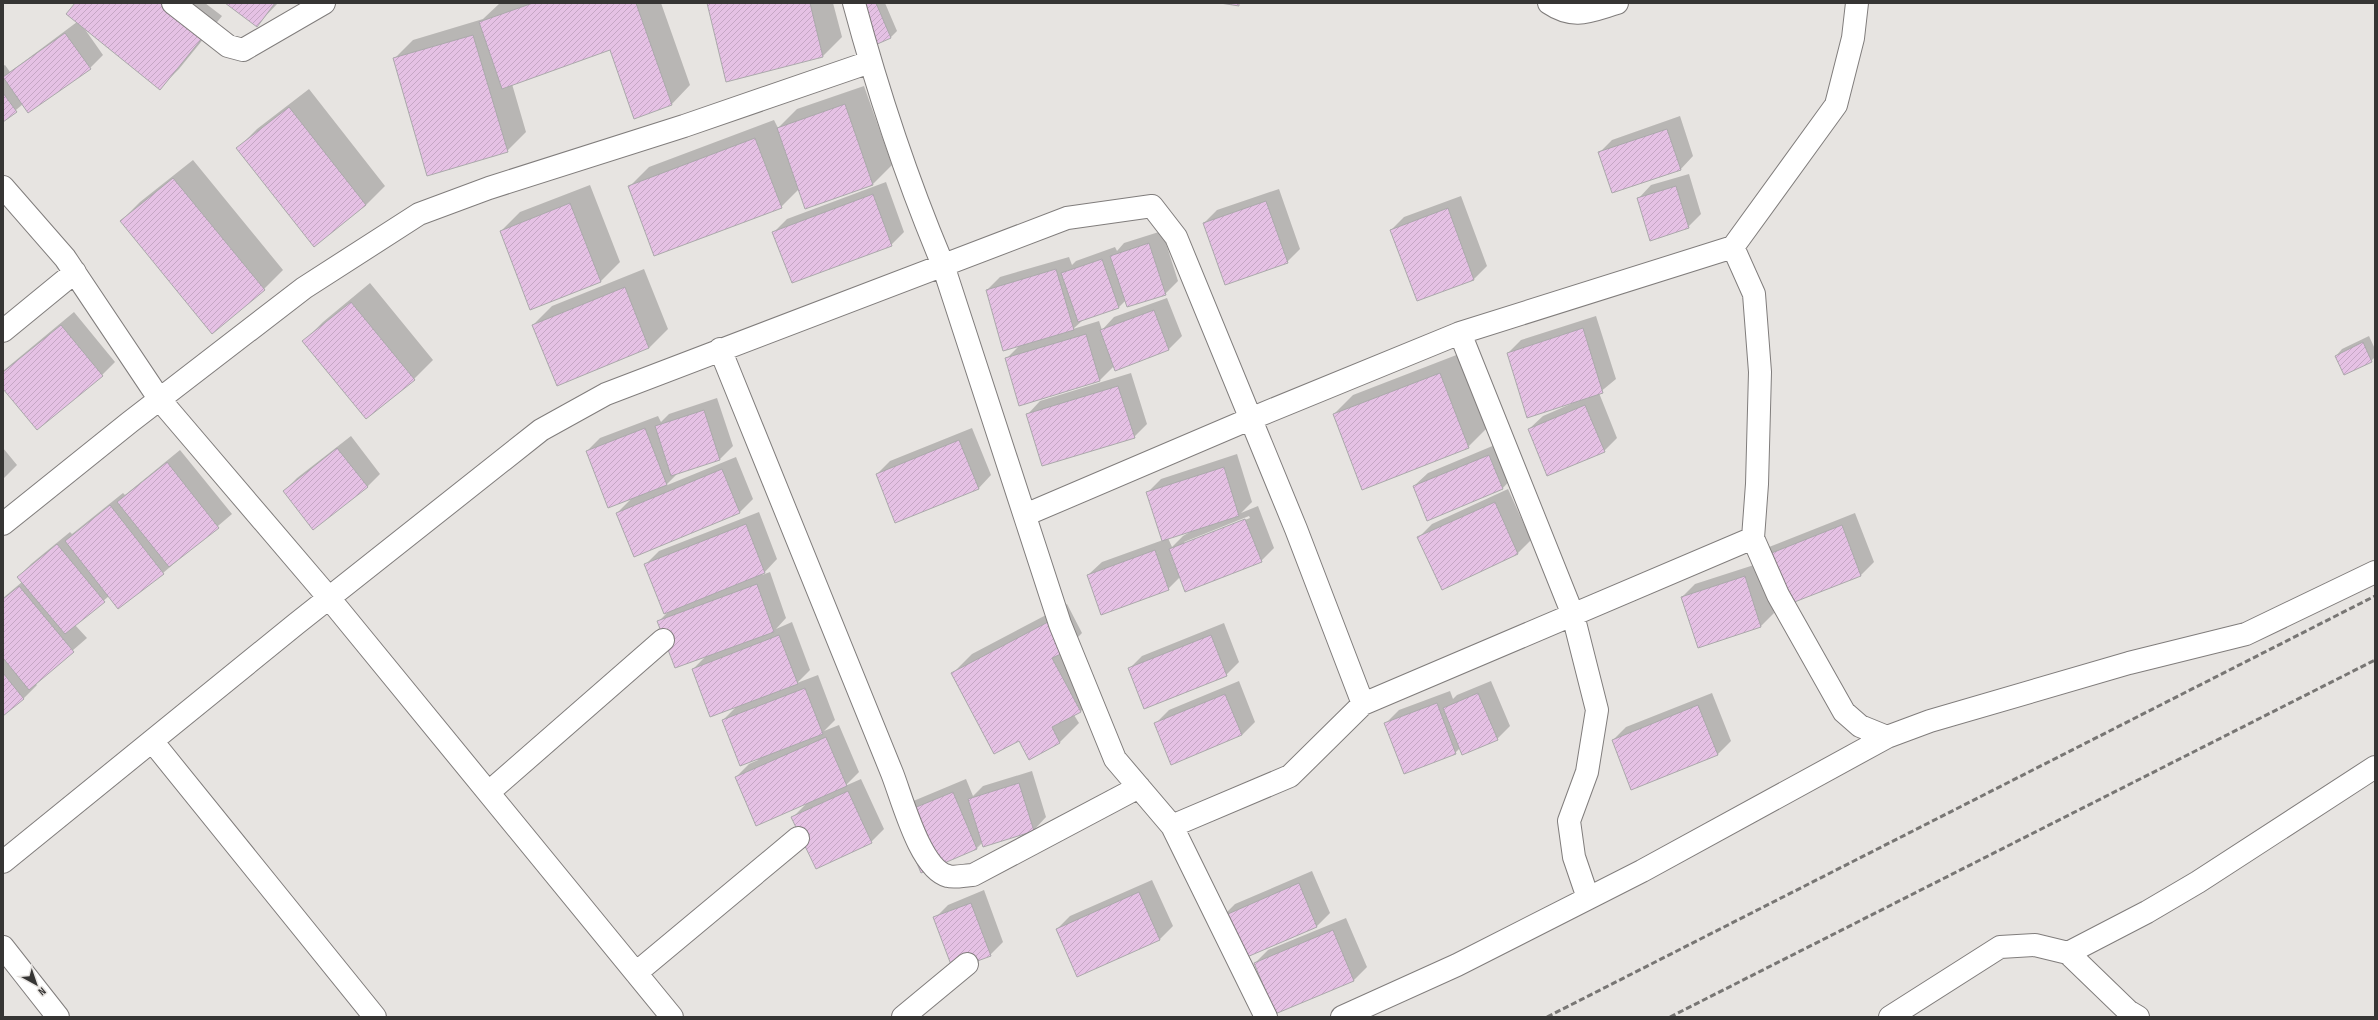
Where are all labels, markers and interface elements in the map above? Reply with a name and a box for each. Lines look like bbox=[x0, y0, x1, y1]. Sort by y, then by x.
north arrow bbox=[16, 964, 56, 1004]
text: N bbox=[36, 984, 49, 998]

